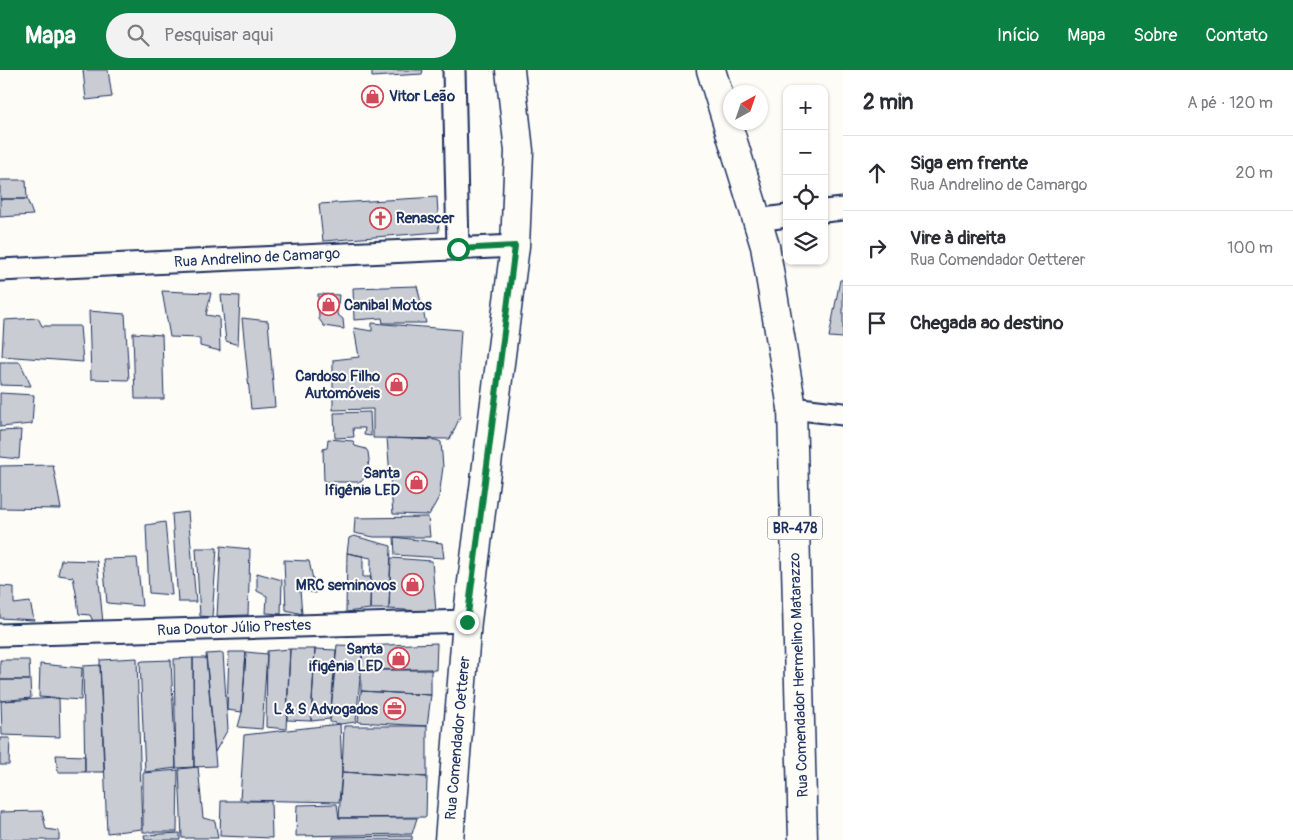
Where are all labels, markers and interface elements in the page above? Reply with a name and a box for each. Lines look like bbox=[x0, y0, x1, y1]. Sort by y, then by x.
search box bbox=[106, 13, 456, 58]
text: Mapa bbox=[25, 21, 76, 50]
icon: search bbox=[124, 21, 152, 49]
text: Pesquisar aqui bbox=[164, 23, 273, 47]
text: Início bbox=[997, 24, 1039, 47]
text: Mapa bbox=[1067, 24, 1105, 47]
text: Sobre bbox=[1133, 24, 1177, 47]
text: Contato bbox=[1205, 24, 1268, 47]
shop icon: Vitor Leão bbox=[361, 84, 385, 108]
north arrow bbox=[723, 85, 768, 130]
map controls bbox=[783, 85, 828, 265]
button: + bbox=[783, 85, 828, 130]
place label: Vitor Leão bbox=[389, 87, 455, 106]
text: 2 min bbox=[863, 89, 913, 116]
text: A pé · 120 m bbox=[1187, 93, 1273, 113]
button: − bbox=[783, 130, 828, 175]
text: Siga em frente bbox=[910, 151, 1028, 175]
icon: ahead bbox=[863, 159, 891, 187]
text: 20 m bbox=[1235, 163, 1273, 183]
button: locate bbox=[783, 175, 828, 220]
text: Rua Andrelino de Camargo bbox=[910, 175, 1087, 195]
church icon: Renascer bbox=[368, 206, 392, 230]
place label: Renascer bbox=[396, 209, 455, 228]
button: layers bbox=[783, 220, 828, 265]
text: Vire à direita bbox=[910, 226, 1006, 250]
icon: right bbox=[863, 234, 891, 262]
route start bbox=[447, 238, 470, 261]
text: 100 m bbox=[1227, 238, 1273, 258]
street label: Rua Andrelino de Camargo bbox=[173, 244, 341, 272]
text: Rua Comendador Oetterer bbox=[910, 250, 1085, 270]
shop icon: Canibal Motos bbox=[316, 293, 340, 317]
place label: Canibal Motos bbox=[344, 296, 432, 315]
icon: arrive bbox=[863, 309, 891, 337]
text: Chegada ao destino bbox=[910, 311, 1063, 335]
place label: Cardoso Filho Automóveis bbox=[295, 367, 380, 403]
shop icon: Cardoso Filho Automóveis bbox=[384, 373, 408, 397]
place label: Santa Ifigênia LED bbox=[324, 464, 401, 500]
shop icon: Santa Ifigênia LED bbox=[404, 470, 428, 494]
road number: BR-478 bbox=[768, 516, 822, 539]
street label: Rua Comendador Hermelino Matarazzo bbox=[785, 552, 813, 798]
shop icon: MRC seminovos bbox=[400, 573, 424, 597]
place label: MRC seminovos bbox=[296, 576, 396, 595]
route end bbox=[456, 611, 479, 634]
street label: Rua Doutor Júlio Prestes bbox=[157, 616, 312, 640]
place label: Santa ifigênia LED bbox=[309, 640, 384, 676]
shop icon: Santa ifigênia LED bbox=[387, 646, 411, 670]
street label: Rua Comendador Oetterer bbox=[441, 655, 475, 821]
office icon: L & S Advogados bbox=[382, 697, 406, 721]
place label: L & S Advogados bbox=[273, 700, 378, 719]

